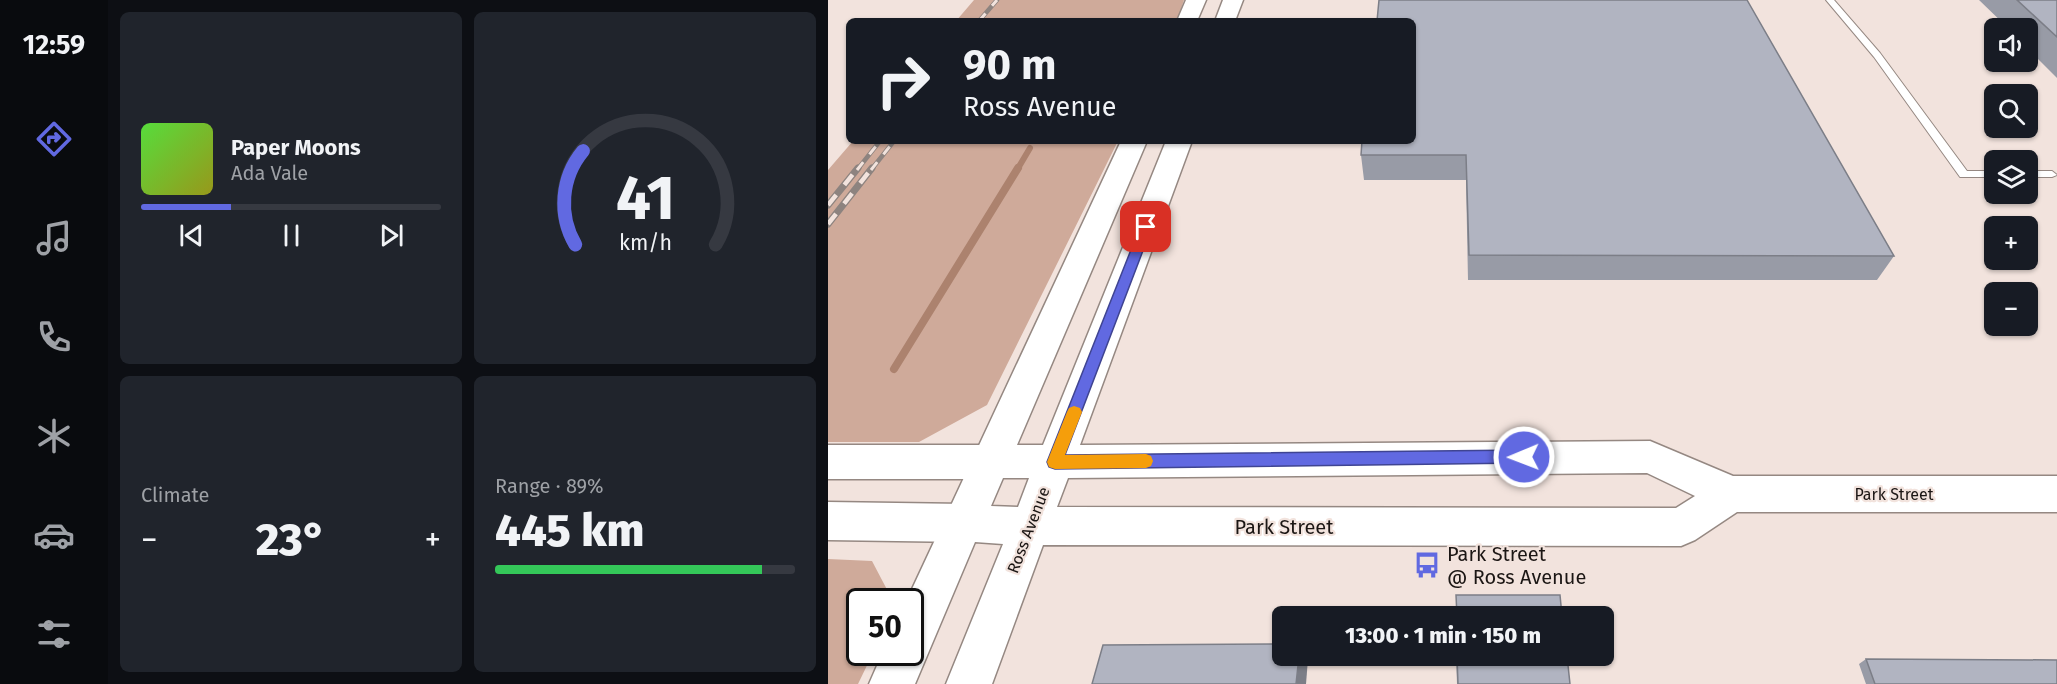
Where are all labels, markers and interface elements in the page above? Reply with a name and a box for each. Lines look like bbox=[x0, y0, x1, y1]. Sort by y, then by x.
map controls bbox=[1984, 18, 2038, 336]
button: sound bbox=[1984, 18, 2038, 72]
text: 12:59 bbox=[23, 29, 85, 61]
text: 90 m bbox=[963, 40, 1057, 90]
icon: right bbox=[864, 42, 942, 120]
button: search bbox=[1984, 84, 2038, 138]
text: Ross Avenue bbox=[963, 91, 1116, 123]
icon: directions bbox=[33, 118, 75, 160]
text: Paper Moons bbox=[231, 134, 361, 161]
button: layers bbox=[1984, 150, 2038, 204]
text: Ada Vale bbox=[231, 161, 308, 185]
text: 41 bbox=[615, 161, 675, 236]
pin bbox=[1120, 201, 1171, 252]
icon: arrive bbox=[1129, 210, 1162, 243]
button: + bbox=[1984, 216, 2038, 270]
icon: music bbox=[33, 217, 75, 259]
icon: previous bbox=[175, 219, 208, 252]
icon: pause bbox=[275, 219, 308, 252]
icon: next bbox=[375, 219, 408, 252]
text: km/h bbox=[618, 230, 672, 256]
button: − bbox=[1984, 282, 2038, 336]
icon: phone bbox=[33, 316, 75, 358]
icon: climate bbox=[33, 415, 75, 457]
position arrow bbox=[1492, 425, 1556, 489]
text: Range · 89% bbox=[495, 474, 604, 498]
text: Climate bbox=[141, 483, 209, 507]
street label: Ross Avenue bbox=[1003, 484, 1054, 576]
street label: Park Street bbox=[1854, 485, 1934, 504]
text: 445 km bbox=[495, 504, 644, 558]
text: 23° bbox=[256, 513, 326, 567]
icon: car bbox=[33, 514, 75, 556]
street label: Park Street bbox=[1235, 515, 1334, 539]
text: − bbox=[141, 520, 158, 560]
text: + bbox=[425, 520, 441, 560]
place label: Park Street @ Ross Avenue bbox=[1447, 542, 1586, 589]
bus stop icon: Park Street @ Ross Avenue bbox=[1412, 550, 1442, 580]
speed limit sign: 50 bbox=[846, 588, 924, 666]
icon: filters bbox=[33, 613, 75, 655]
text: 13:00 · 1 min · 150 m bbox=[1345, 622, 1541, 649]

